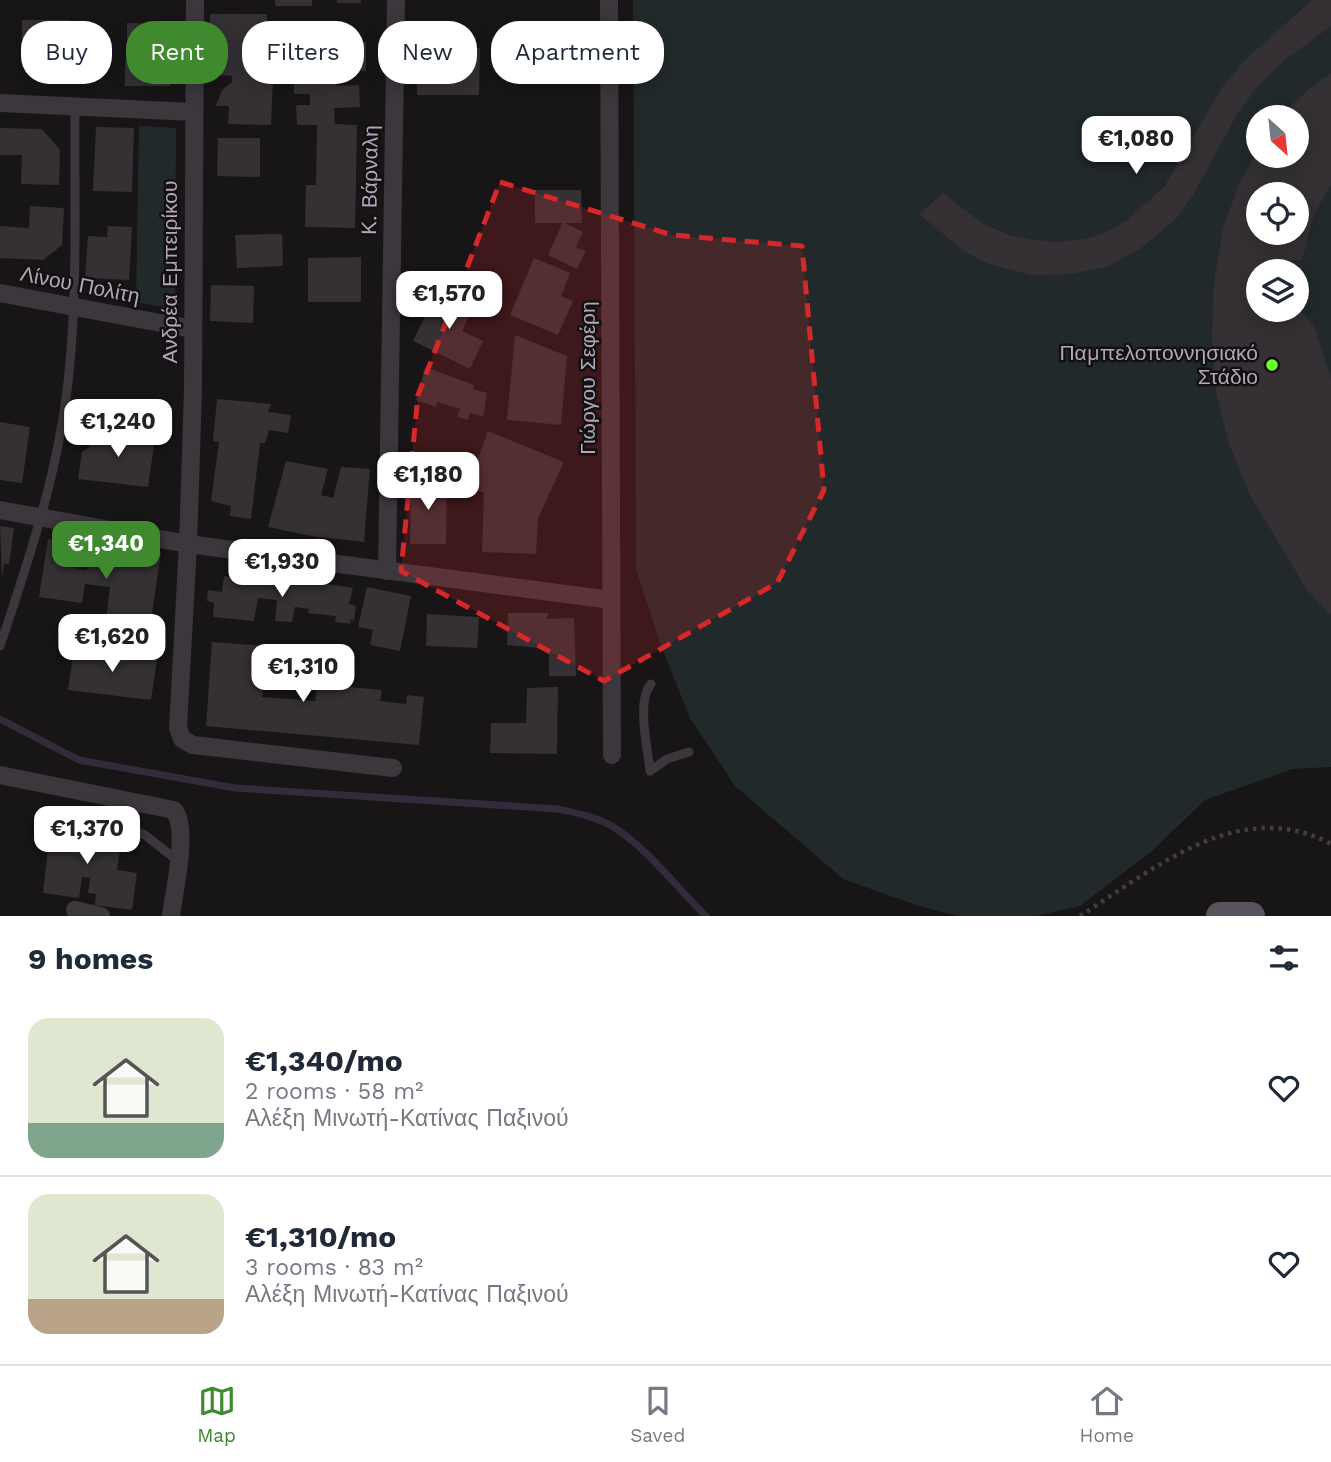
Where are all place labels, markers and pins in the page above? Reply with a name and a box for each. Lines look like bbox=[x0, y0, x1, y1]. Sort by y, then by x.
pin: €1,080 bbox=[1079, 116, 1193, 176]
pin: €1,570 bbox=[392, 272, 506, 331]
place label: Παμπελοποννησιακό Στάδιο bbox=[1059, 340, 1258, 389]
marker: Παμπελοποννησιακό Στάδιο bbox=[1264, 357, 1280, 373]
pin: €1,240 bbox=[61, 400, 175, 459]
pin: €1,180 bbox=[371, 452, 485, 512]
pin: €1,340 bbox=[49, 522, 163, 581]
pin: €1,930 bbox=[225, 540, 339, 599]
pin: €1,620 bbox=[55, 614, 169, 674]
pin: €1,310 bbox=[246, 644, 360, 704]
pin: €1,370 bbox=[30, 806, 144, 866]

